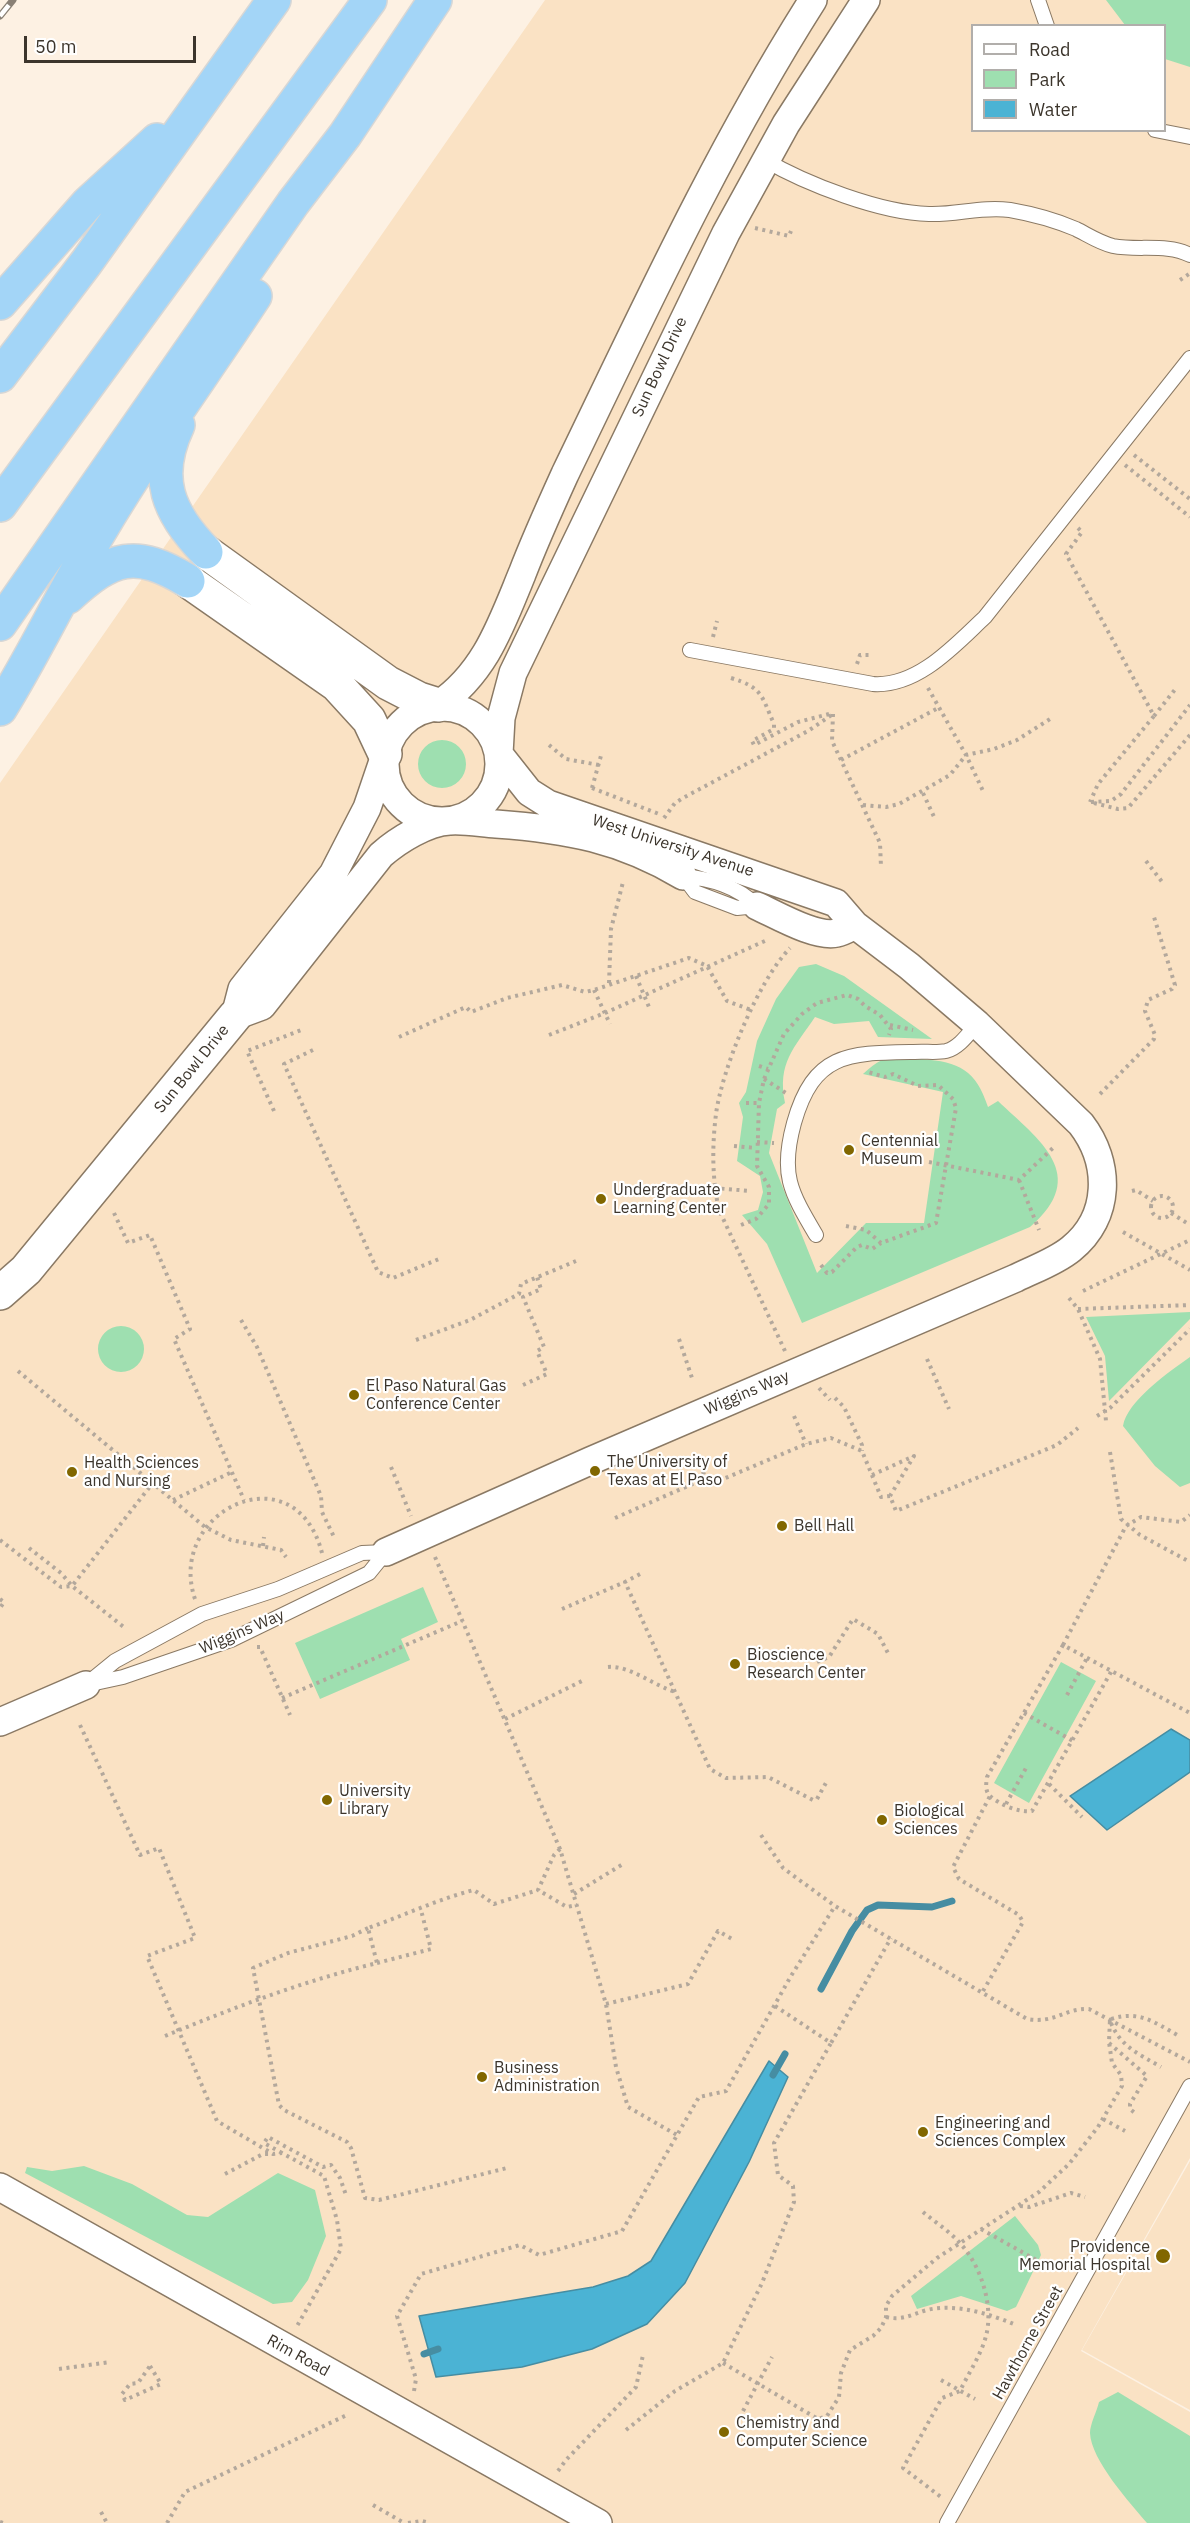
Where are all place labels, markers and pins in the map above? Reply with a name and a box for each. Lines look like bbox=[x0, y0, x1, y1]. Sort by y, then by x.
place label: Centennial Museum bbox=[861, 1131, 938, 1169]
marker: Centennial Museum bbox=[842, 1143, 856, 1157]
place label: Undergraduate Learning Center bbox=[613, 1180, 726, 1218]
marker: Undergraduate Learning Center bbox=[594, 1192, 608, 1206]
place label: El Paso Natural Gas Conference Center bbox=[366, 1376, 507, 1414]
marker: El Paso Natural Gas Conference Center bbox=[347, 1388, 361, 1402]
place label: The University of Texas at El Paso bbox=[607, 1452, 727, 1490]
place label: Health Sciences and Nursing bbox=[84, 1453, 199, 1491]
marker: The University of Texas at El Paso bbox=[588, 1464, 602, 1478]
marker: Health Sciences and Nursing bbox=[65, 1465, 79, 1479]
place label: Bell Hall bbox=[794, 1516, 854, 1536]
marker: Bell Hall bbox=[775, 1519, 789, 1533]
place label: Bioscience Research Center bbox=[747, 1645, 866, 1683]
marker: Bioscience Research Center bbox=[728, 1657, 742, 1671]
place label: University Library bbox=[339, 1781, 411, 1819]
marker: University Library bbox=[320, 1793, 334, 1807]
place label: Biological Sciences bbox=[894, 1801, 964, 1839]
marker: Biological Sciences bbox=[875, 1813, 889, 1827]
place label: Business Administration bbox=[494, 2058, 600, 2096]
marker: Business Administration bbox=[475, 2070, 489, 2084]
place label: Engineering and Sciences Complex bbox=[935, 2113, 1066, 2151]
marker: Engineering and Sciences Complex bbox=[916, 2125, 930, 2139]
place label: Providence Memorial Hospital bbox=[1019, 2237, 1150, 2275]
marker: Providence Memorial Hospital bbox=[1154, 2247, 1172, 2265]
place label: Chemistry and Computer Science bbox=[736, 2413, 867, 2451]
marker: Chemistry and Computer Science bbox=[717, 2425, 731, 2439]

